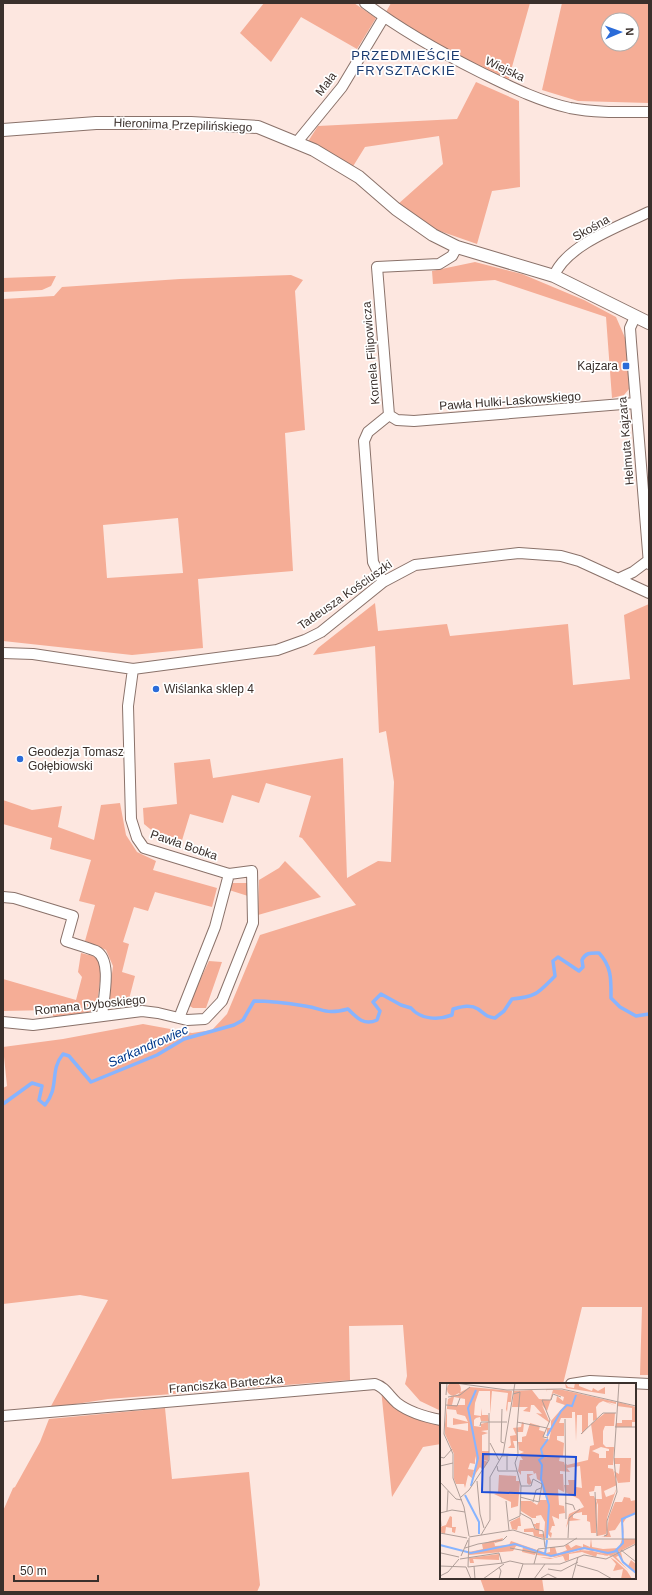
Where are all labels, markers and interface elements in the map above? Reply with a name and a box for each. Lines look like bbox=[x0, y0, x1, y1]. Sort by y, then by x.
north arrow bbox=[600, 12, 640, 52]
text: N bbox=[624, 27, 636, 36]
district label: PRZEDMIEŚCIE FRYSZTACKIE bbox=[351, 48, 461, 78]
street label: Wiejska bbox=[483, 54, 527, 84]
street label: Mała bbox=[313, 69, 340, 99]
street label: Hieronima Przepilińskiego bbox=[113, 116, 253, 134]
street label: Skośna bbox=[570, 212, 612, 244]
street label: Kornela Filipowicza bbox=[359, 301, 382, 405]
place label: Kajzara bbox=[577, 359, 618, 373]
marker: Kajzara bbox=[621, 361, 631, 371]
street label: Pawła Hulki-Laskowskiego bbox=[439, 389, 582, 413]
street label: Helmuta Kajzara bbox=[615, 396, 637, 486]
street label: Tadeusza Kościuszki bbox=[295, 557, 395, 633]
place label: Wiślanka sklep 4 bbox=[164, 682, 254, 696]
marker: Wiślanka sklep 4 bbox=[151, 684, 161, 694]
place label: Geodezja Tomasz Gołębiowski bbox=[28, 745, 124, 773]
marker: Geodezja Tomasz Gołębiowski bbox=[15, 754, 25, 764]
street label: Pawła Bobka bbox=[149, 827, 220, 863]
street label: Romana Dyboskiego bbox=[34, 992, 146, 1018]
water label: Sarkandrowiec bbox=[106, 1021, 191, 1070]
street label: Franciszka Barteczka bbox=[168, 1372, 284, 1396]
inset map bbox=[440, 1383, 636, 1579]
scale bar bbox=[14, 1557, 98, 1583]
text: 50 m bbox=[20, 1564, 47, 1578]

